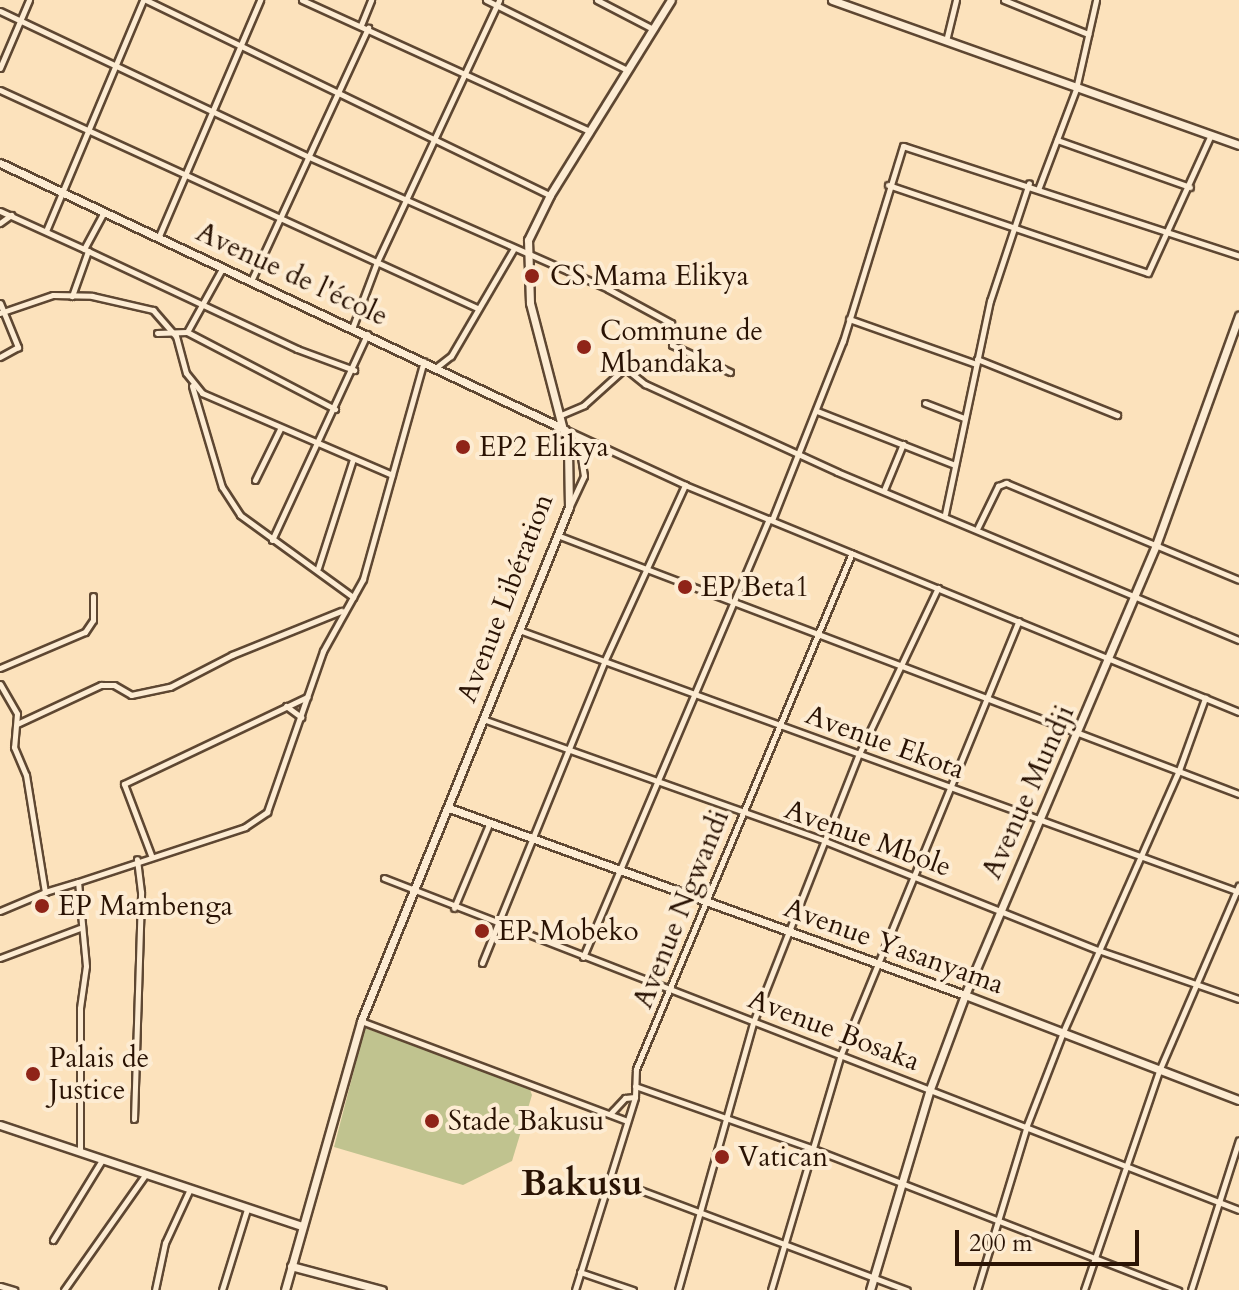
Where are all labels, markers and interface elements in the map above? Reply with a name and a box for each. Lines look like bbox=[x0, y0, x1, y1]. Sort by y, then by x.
street label: Avenue de l'école bbox=[191, 215, 393, 333]
place label: CS Mama Elikya bbox=[550, 259, 749, 293]
marker: CS Mama Elikya bbox=[521, 265, 543, 287]
place label: Commune de Mbandaka bbox=[600, 314, 763, 380]
marker: Commune de Mbandaka bbox=[575, 338, 593, 356]
place label: EP2 Elikya bbox=[479, 430, 609, 464]
marker: EP2 Elikya bbox=[454, 438, 472, 456]
street label: Avenue Libération bbox=[450, 489, 560, 707]
place label: EP Beta1 bbox=[701, 570, 809, 604]
marker: EP Beta1 bbox=[676, 578, 694, 596]
street label: Avenue Ekota bbox=[801, 698, 969, 786]
street label: Avenue Mundji bbox=[975, 700, 1081, 884]
street label: Avenue Mbole bbox=[780, 792, 956, 884]
street label: Avenue Ngwandi bbox=[626, 805, 736, 1013]
place label: EP Mambenga bbox=[58, 889, 233, 923]
street label: Avenue Yasanyama bbox=[780, 891, 1008, 1001]
marker: EP Mambenga bbox=[33, 897, 51, 915]
place label: EP Mobeko bbox=[498, 914, 639, 948]
marker: EP Mobeko bbox=[473, 922, 491, 940]
street label: Avenue Bosaka bbox=[743, 982, 925, 1078]
place label: Palais de Justice bbox=[49, 1041, 149, 1107]
marker: Palais de Justice bbox=[24, 1065, 42, 1083]
place label: Stade Bakusu bbox=[448, 1104, 604, 1138]
marker: Stade Bakusu bbox=[423, 1112, 441, 1130]
place label: Vatican bbox=[738, 1140, 828, 1174]
marker: Vatican bbox=[713, 1148, 731, 1166]
district label: Bakusu bbox=[521, 1162, 643, 1206]
scale bar bbox=[959, 1214, 1143, 1264]
text: 200 m bbox=[969, 1227, 1033, 1260]

